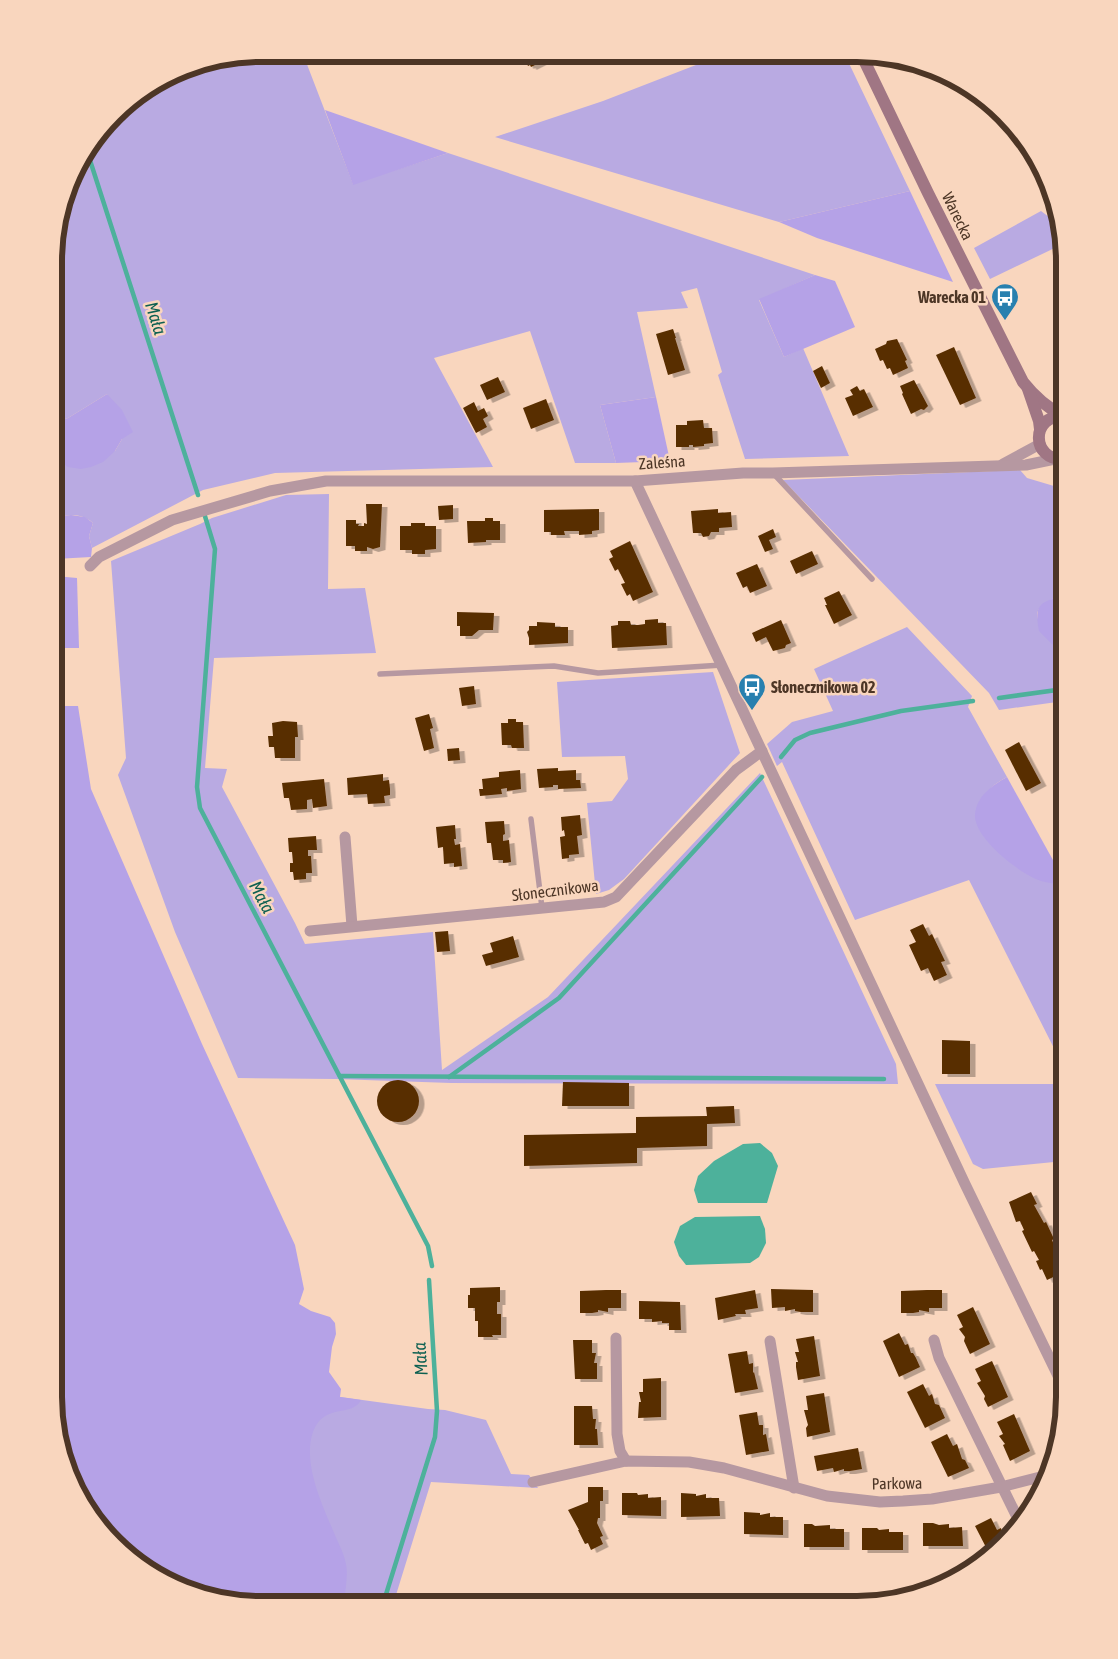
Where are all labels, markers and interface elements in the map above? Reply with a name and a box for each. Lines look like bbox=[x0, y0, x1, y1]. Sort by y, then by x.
street label: Warecka bbox=[939, 189, 977, 243]
bus stop icon: Warecka 01 bbox=[990, 282, 1020, 321]
place label: Warecka 01 bbox=[917, 288, 986, 306]
water label: Mała bbox=[141, 299, 171, 338]
street label: Zaleśna bbox=[638, 451, 686, 473]
bus stop icon: Słonecznikowa 02 bbox=[737, 672, 767, 711]
place label: Słonecznikowa 02 bbox=[771, 678, 876, 696]
street label: Słonecznikowa bbox=[511, 876, 599, 904]
water label: Mała bbox=[245, 877, 279, 917]
water label: Mała bbox=[408, 1341, 432, 1376]
street label: Parkowa bbox=[872, 1474, 922, 1492]

